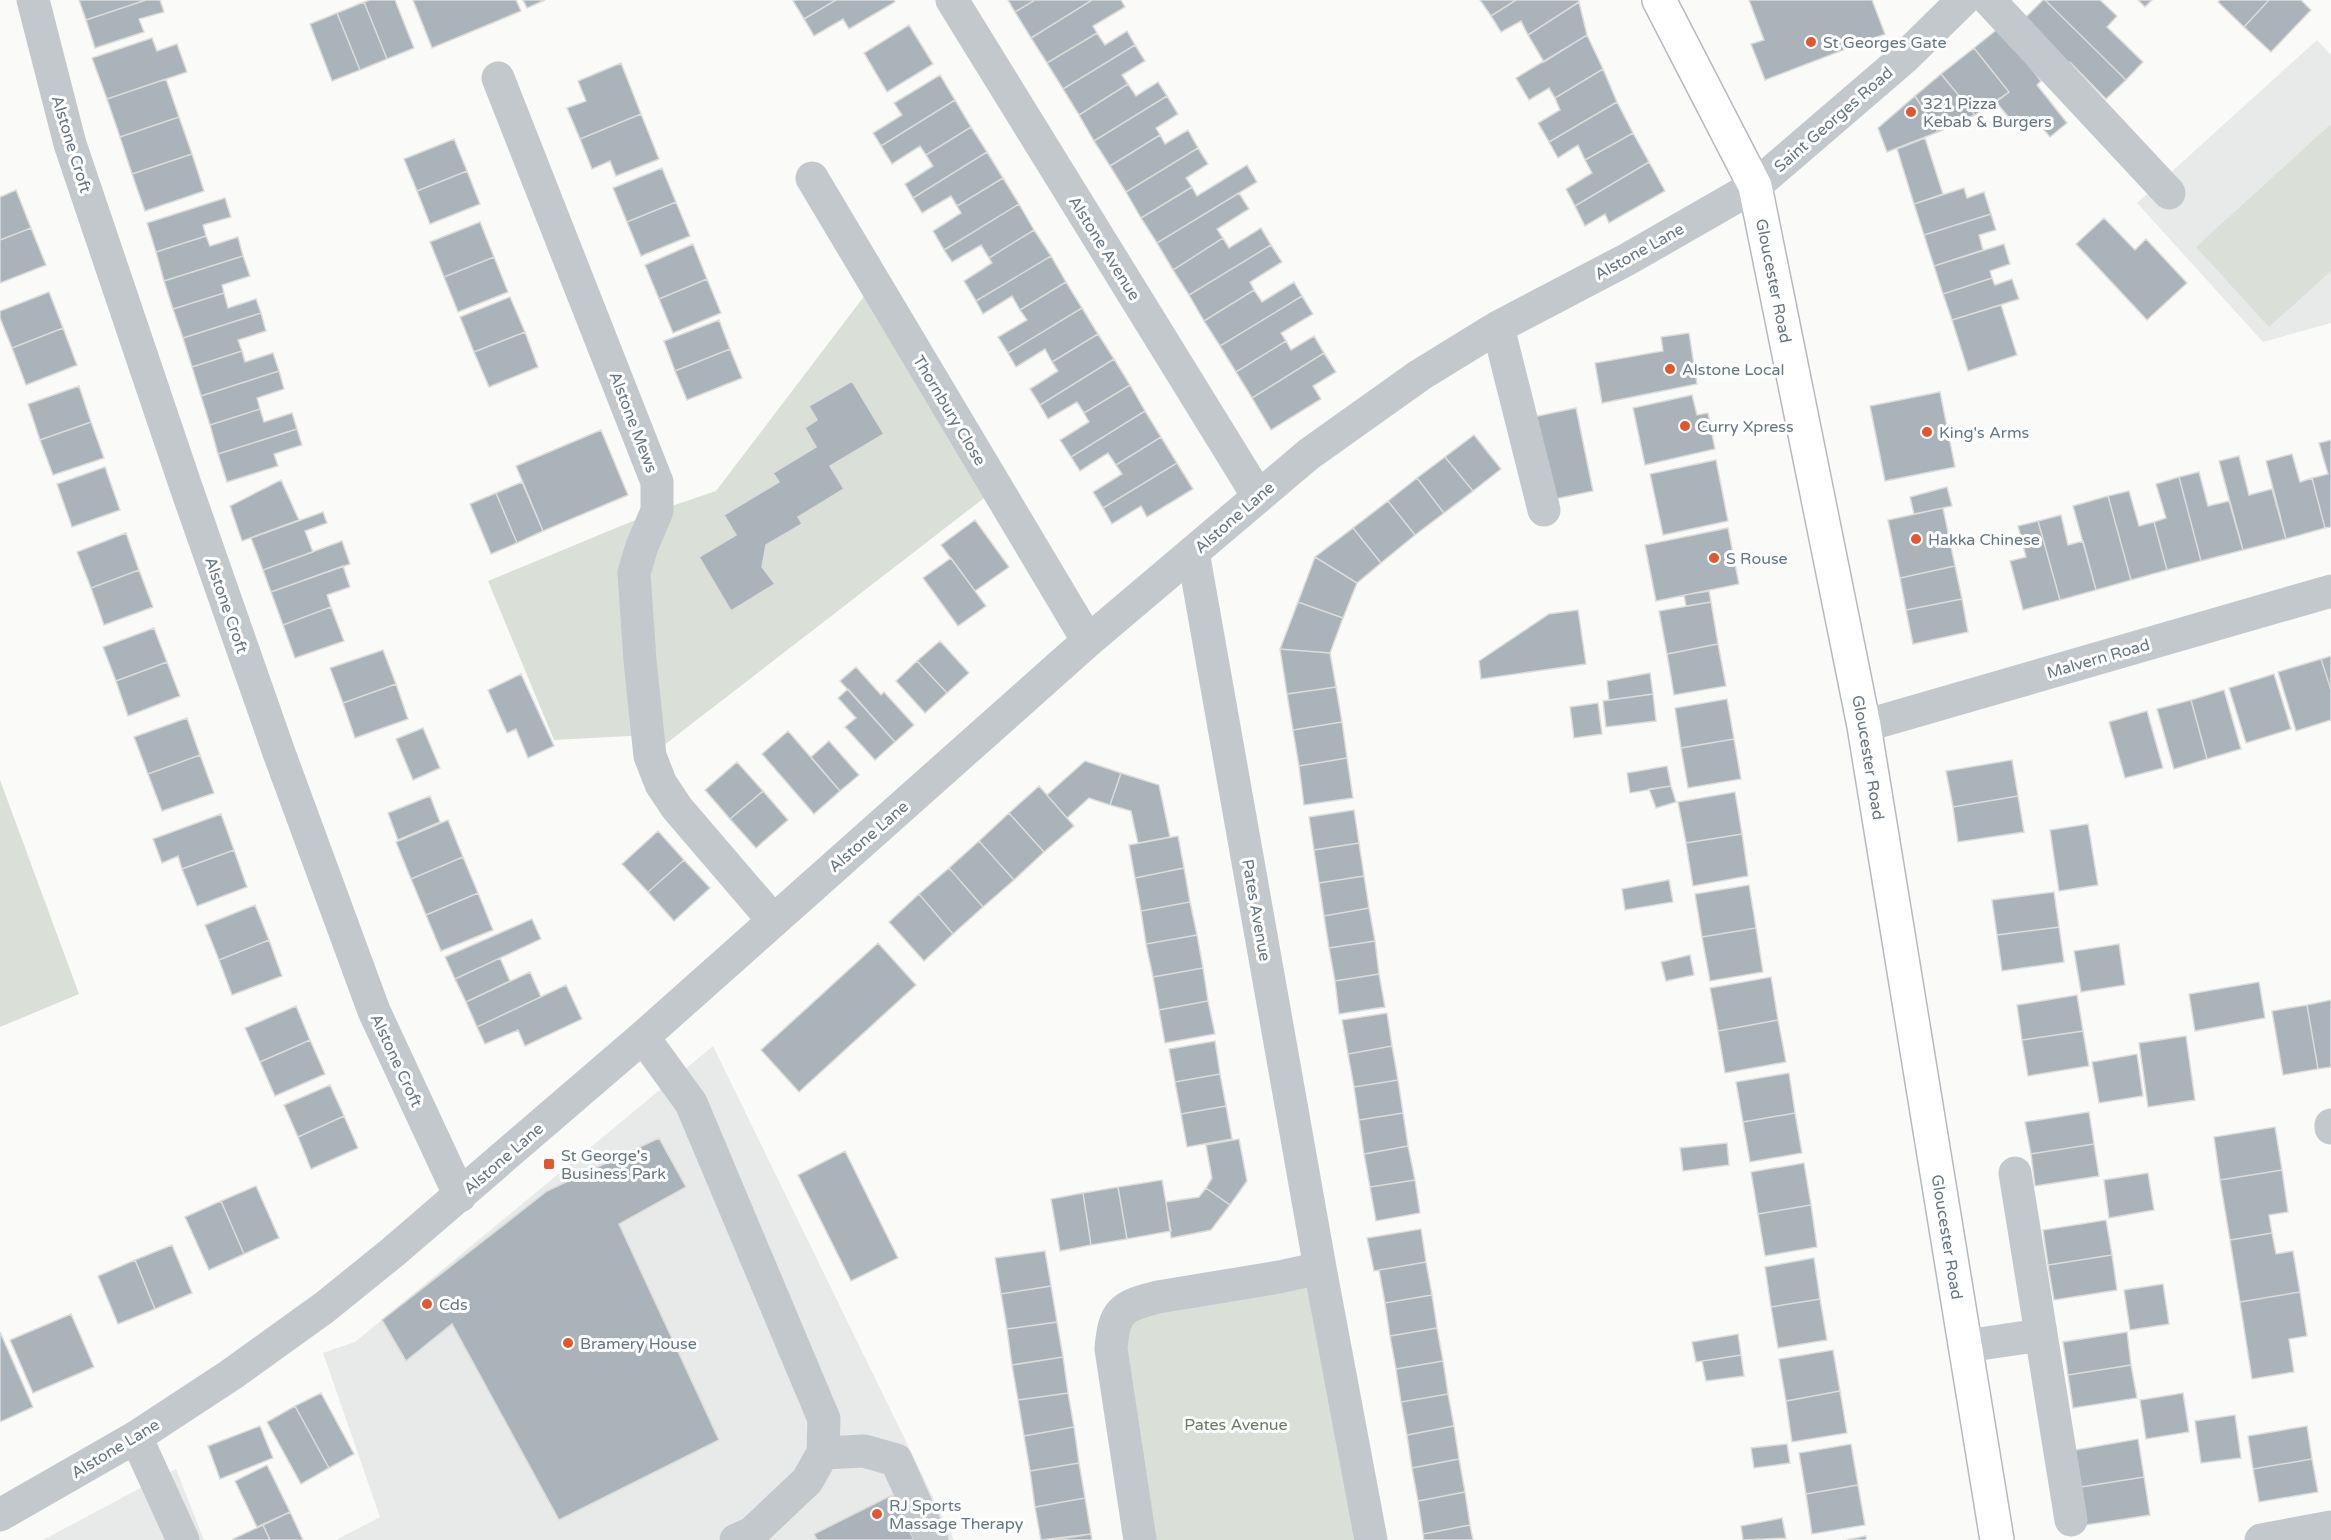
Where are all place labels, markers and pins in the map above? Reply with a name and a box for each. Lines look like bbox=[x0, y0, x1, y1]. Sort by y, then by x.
place label: St Georges Gate bbox=[1823, 33, 1947, 53]
marker: St Georges Gate bbox=[1804, 35, 1818, 49]
place label: 321 Pizza Kebab & Burgers bbox=[1923, 94, 2052, 132]
marker: 321 Pizza Kebab & Burgers bbox=[1904, 105, 1918, 119]
place label: Alstone Local bbox=[1682, 360, 1785, 380]
marker: Alstone Local bbox=[1663, 362, 1677, 376]
place label: Curry Xpress bbox=[1697, 417, 1794, 437]
marker: Curry Xpress bbox=[1678, 419, 1692, 433]
place label: King's Arms bbox=[1939, 423, 2029, 443]
marker: King's Arms bbox=[1920, 425, 1934, 439]
place label: Hakka Chinese bbox=[1928, 530, 2040, 550]
marker: Hakka Chinese bbox=[1909, 532, 1923, 546]
place label: S Rouse bbox=[1726, 549, 1788, 569]
marker: S Rouse bbox=[1707, 551, 1721, 565]
place label: St George's Business Park bbox=[561, 1146, 666, 1184]
marker: St George's Business Park bbox=[542, 1157, 556, 1171]
place label: Cds bbox=[439, 1295, 468, 1315]
marker: Cds bbox=[420, 1297, 434, 1311]
place label: Bramery House bbox=[580, 1334, 697, 1354]
marker: Bramery House bbox=[561, 1336, 575, 1350]
place label: RJ Sports Massage Therapy bbox=[889, 1496, 1024, 1534]
marker: RJ Sports Massage Therapy bbox=[870, 1507, 884, 1521]

